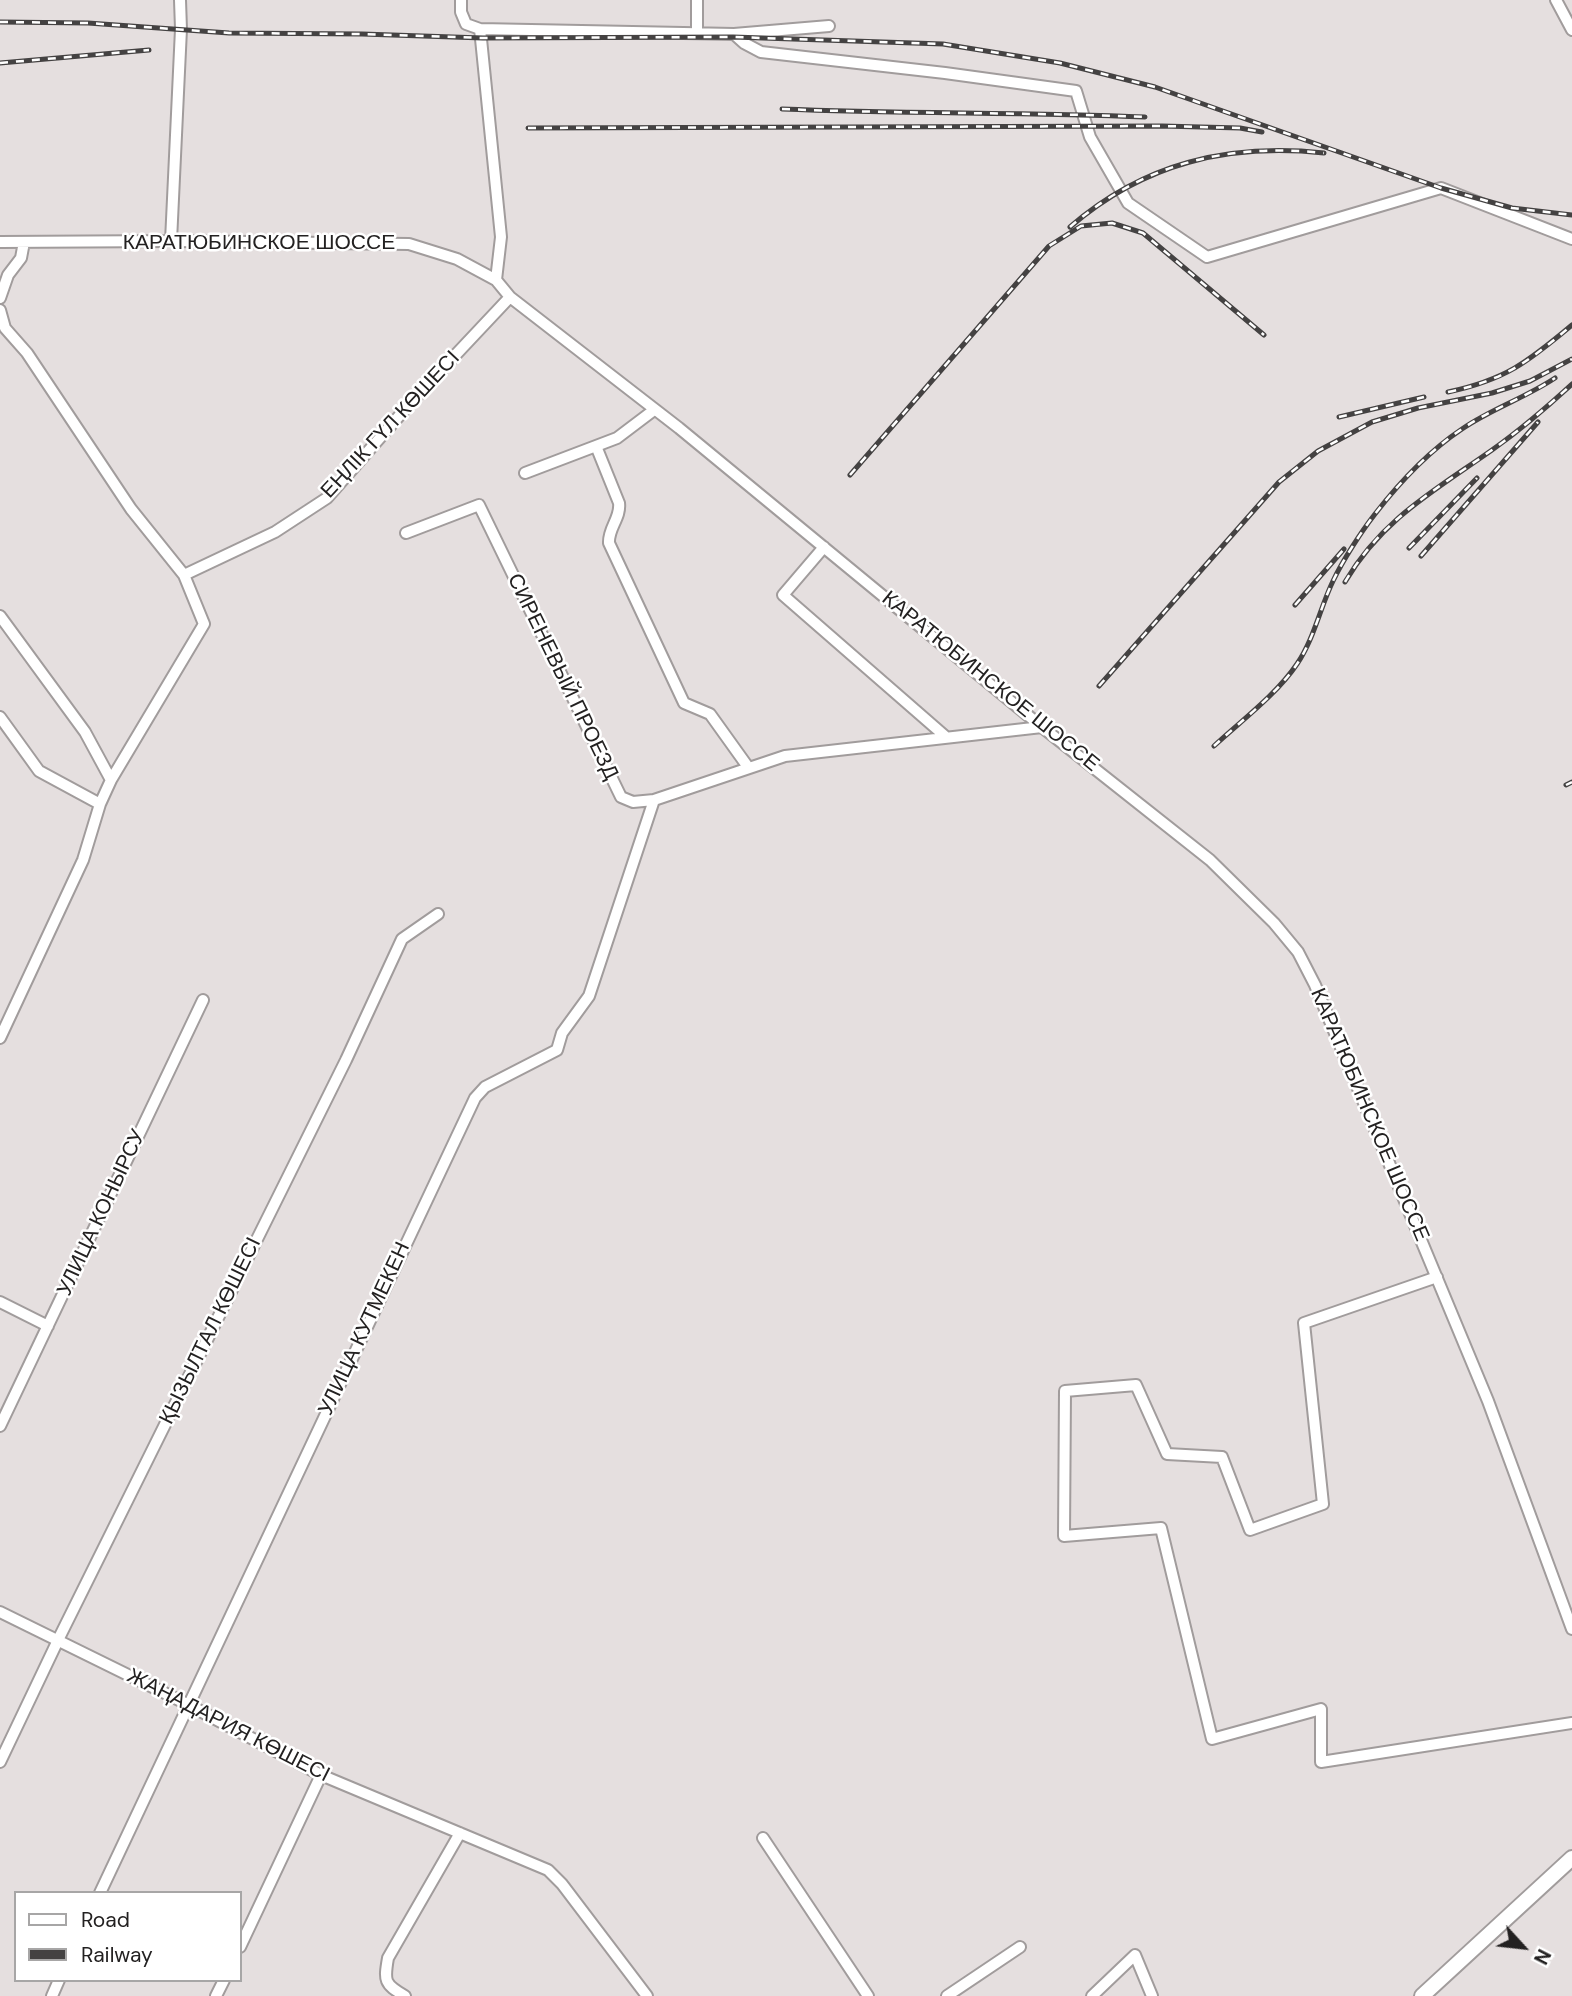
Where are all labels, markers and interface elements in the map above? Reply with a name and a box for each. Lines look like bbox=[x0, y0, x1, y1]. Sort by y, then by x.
street label: КАРАТЮБИНСКОЕ ШОССЕ bbox=[123, 230, 395, 256]
street label: ЕҢЛІК ГҮЛ КӨШЕСІ bbox=[316, 346, 466, 504]
street label: СИРЕНЕВЫЙ ПРОЕЗД bbox=[501, 570, 623, 784]
street label: КАРАТЮБИНСКОЕ ШОССЕ bbox=[876, 587, 1104, 777]
street label: КАРАТЮБИНСКОЕ ШОССЕ bbox=[1304, 985, 1434, 1245]
street label: УЛИЦА КОНЫРСУ bbox=[52, 1126, 152, 1300]
street label: ҚЫЗЫЛТАЛ КӨШЕСІ bbox=[155, 1234, 267, 1428]
street label: УЛИЦА КУТМЕКЕН bbox=[314, 1238, 416, 1420]
street label: ЖАҢАДАРИЯ КӨШЕСІ bbox=[122, 1664, 334, 1788]
legend bbox=[14, 1891, 242, 1982]
text: Road bbox=[81, 1906, 130, 1934]
north arrow bbox=[1488, 1912, 1558, 1982]
text: Railway bbox=[81, 1941, 153, 1969]
text: N bbox=[1528, 1945, 1556, 1969]

